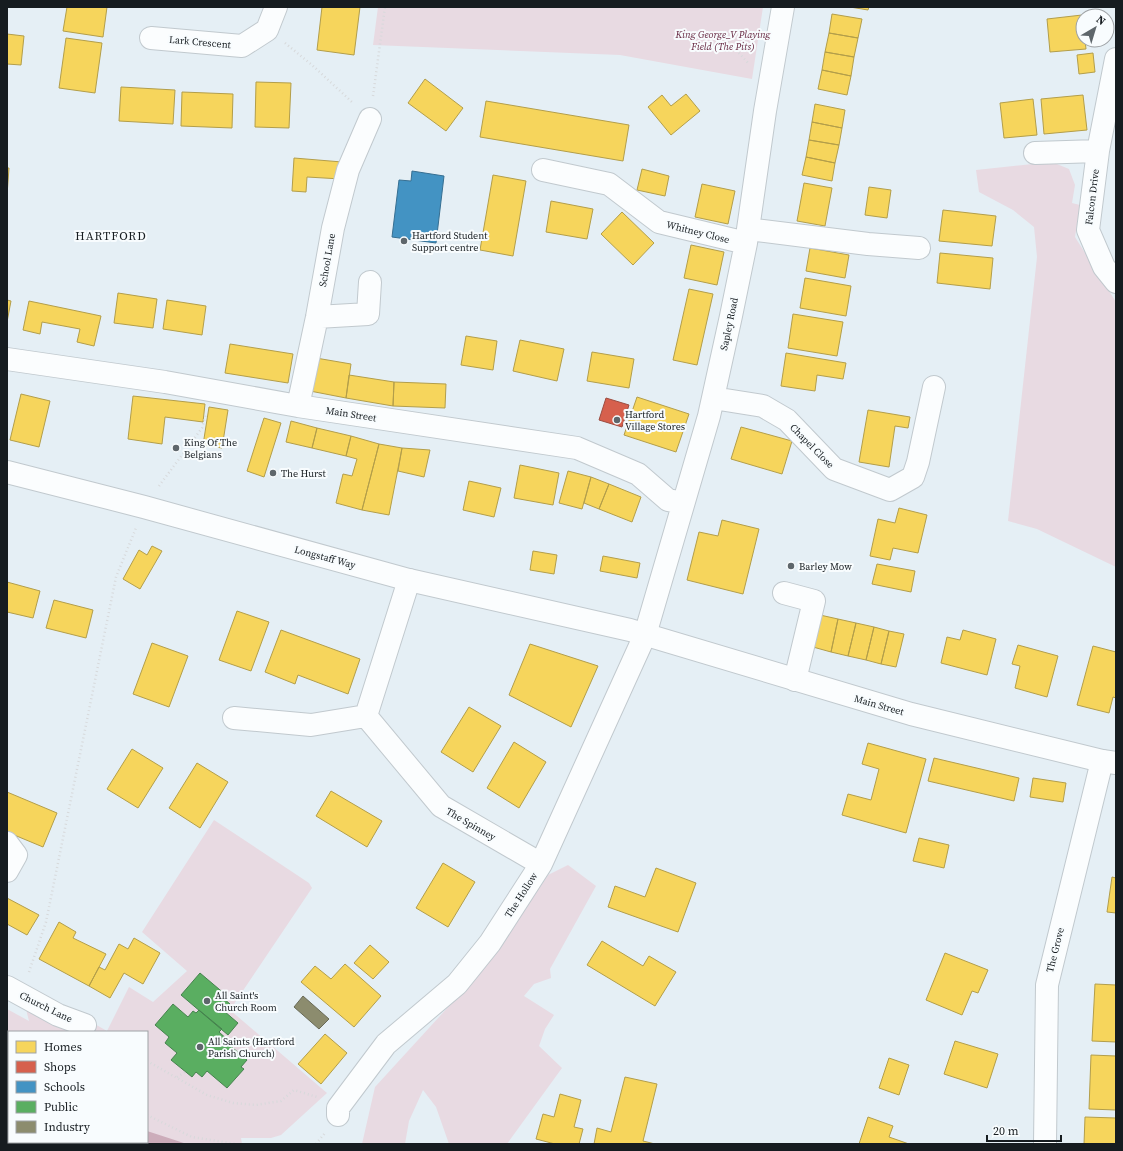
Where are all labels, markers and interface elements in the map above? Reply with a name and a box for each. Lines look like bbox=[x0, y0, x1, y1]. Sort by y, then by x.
north arrow bbox=[1075, 8, 1115, 48]
text: N bbox=[1093, 12, 1109, 29]
park label: King George_V Playing Field (The Pits) bbox=[675, 28, 772, 53]
street label: Lark Crescent bbox=[169, 33, 232, 51]
street label: Falcon Drive bbox=[1082, 168, 1102, 226]
street label: Whitney Close bbox=[665, 218, 731, 246]
district label: HARTFORD bbox=[75, 228, 147, 244]
place label: Hartford Student Support centre bbox=[412, 229, 488, 254]
street label: School Lane bbox=[316, 232, 338, 288]
marker: Hartford Student Support centre bbox=[399, 236, 409, 246]
street label: Sapley Road bbox=[717, 296, 741, 352]
street label: Main Street bbox=[325, 404, 378, 425]
place label: Hartford Village Stores bbox=[625, 408, 685, 433]
marker: Hartford Village Stores bbox=[612, 415, 622, 425]
street label: Chapel Close bbox=[787, 421, 837, 471]
place label: King Of The Belgians bbox=[184, 436, 237, 461]
marker: King Of The Belgians bbox=[171, 443, 181, 453]
place label: The Hurst bbox=[281, 467, 326, 480]
marker: The Hurst bbox=[268, 468, 278, 478]
street label: Longstaff Way bbox=[293, 543, 358, 572]
place label: Barley Mow bbox=[799, 560, 852, 573]
marker: Barley Mow bbox=[786, 561, 796, 571]
street label: Main Street bbox=[853, 692, 906, 719]
street label: The Spinney bbox=[444, 804, 499, 844]
street label: The Hollow bbox=[501, 870, 541, 920]
street label: The Grove bbox=[1043, 926, 1067, 974]
street label: Church Lane bbox=[17, 989, 75, 1025]
place label: All Saint's Church Room bbox=[215, 989, 277, 1014]
marker: All Saint's Church Room bbox=[202, 996, 212, 1006]
legend bbox=[8, 1031, 148, 1143]
place label: All Saints (Hartford Parish Church) bbox=[208, 1035, 295, 1060]
text: Homes bbox=[44, 1039, 82, 1055]
marker: All Saints (Hartford Parish Church) bbox=[195, 1042, 205, 1052]
text: Shops bbox=[44, 1059, 76, 1075]
text: Schools bbox=[44, 1079, 85, 1095]
text: Public bbox=[44, 1099, 78, 1115]
scale bar bbox=[987, 1117, 1061, 1143]
text: Industry bbox=[44, 1119, 91, 1135]
text: 20 m bbox=[993, 1123, 1019, 1139]

